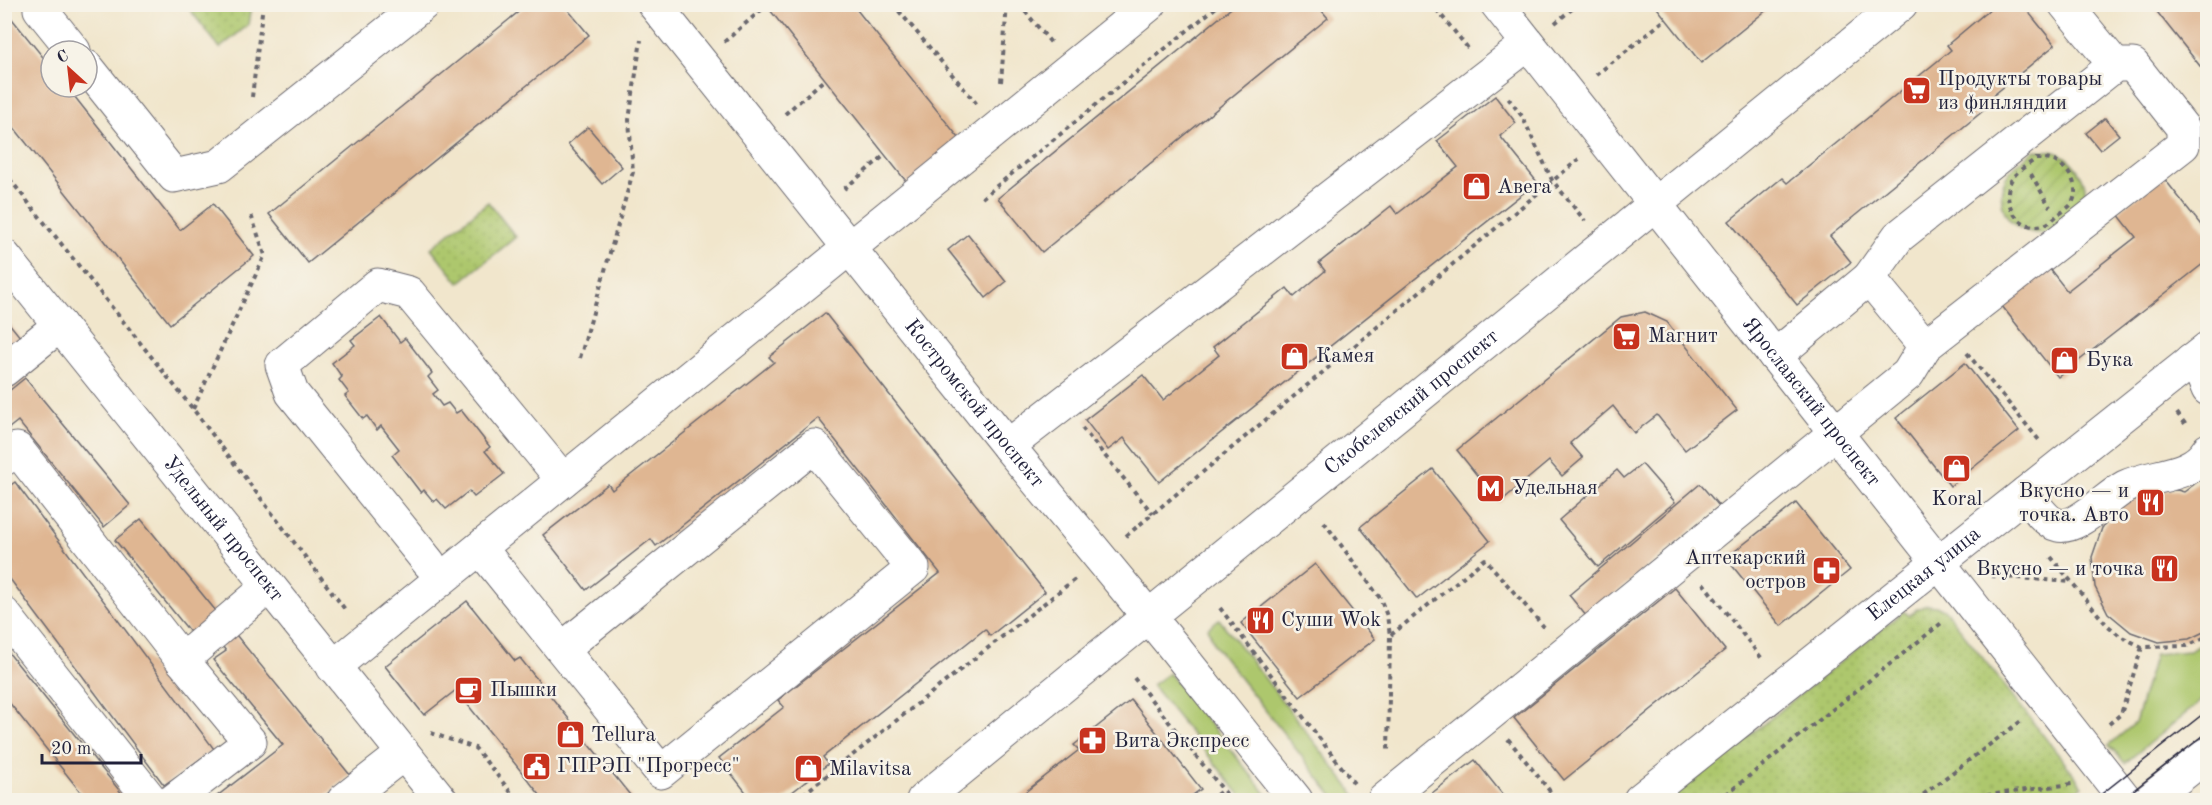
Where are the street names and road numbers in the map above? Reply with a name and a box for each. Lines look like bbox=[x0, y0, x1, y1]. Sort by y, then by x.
street label: Ярославский проспект bbox=[1738, 313, 1884, 490]
street label: Костромской проспект bbox=[900, 315, 1048, 492]
street label: Скобелевский проспект bbox=[1321, 326, 1503, 479]
street label: Удельный проспект bbox=[159, 453, 287, 605]
street label: Елецкая улица bbox=[1864, 523, 1984, 625]

